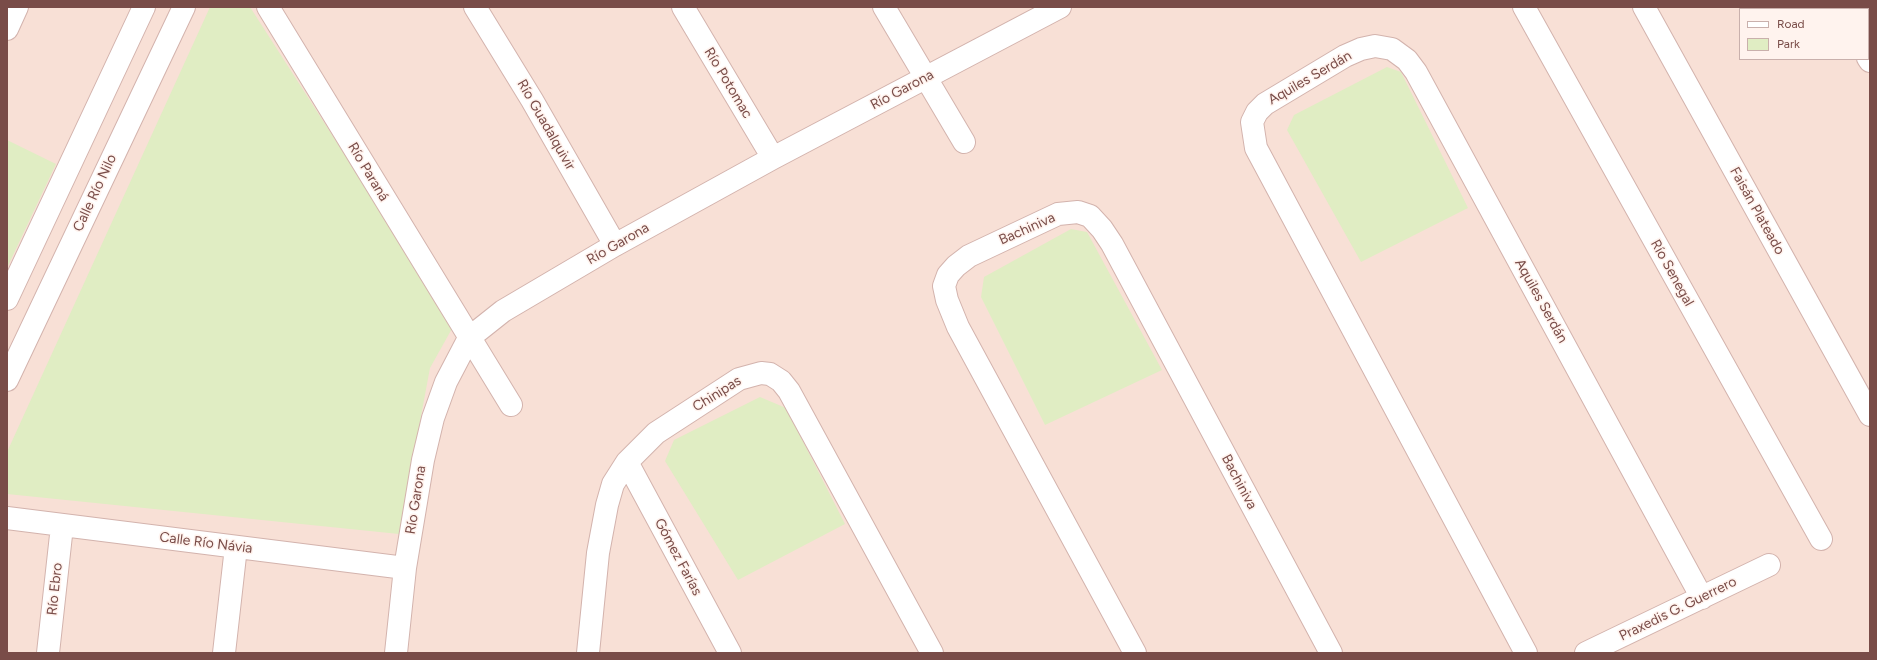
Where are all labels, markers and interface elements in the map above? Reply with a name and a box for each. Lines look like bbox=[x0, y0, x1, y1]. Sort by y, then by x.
legend bbox=[1739, 8, 1869, 60]
text: Road bbox=[1777, 17, 1805, 31]
text: Park bbox=[1777, 37, 1800, 51]
street label: Río Potomac bbox=[700, 45, 756, 121]
street label: Aquiles Serdán bbox=[1265, 47, 1355, 109]
street label: Río Garona bbox=[868, 66, 936, 114]
street label: Río Guadalquivir bbox=[513, 77, 579, 173]
street label: Río Paraná bbox=[344, 140, 392, 204]
street label: Calle Río Nilo bbox=[70, 152, 120, 234]
street label: Faisán Plateado bbox=[1726, 164, 1788, 258]
street label: Bachiniva bbox=[996, 209, 1058, 249]
street label: Río Garona bbox=[584, 219, 652, 269]
street label: Río Senegal bbox=[1647, 237, 1697, 309]
street label: Aquiles Serdán bbox=[1511, 256, 1571, 346]
street label: Chinipas bbox=[690, 373, 744, 415]
street label: Bachiniva bbox=[1218, 452, 1260, 512]
street label: Río Garona bbox=[402, 465, 430, 535]
street label: Gómez Farías bbox=[651, 516, 705, 598]
street label: Calle Río Návia bbox=[159, 529, 253, 557]
street label: Río Ebro bbox=[44, 562, 66, 616]
street label: Praxedis G. Guerrero bbox=[1617, 573, 1739, 645]

